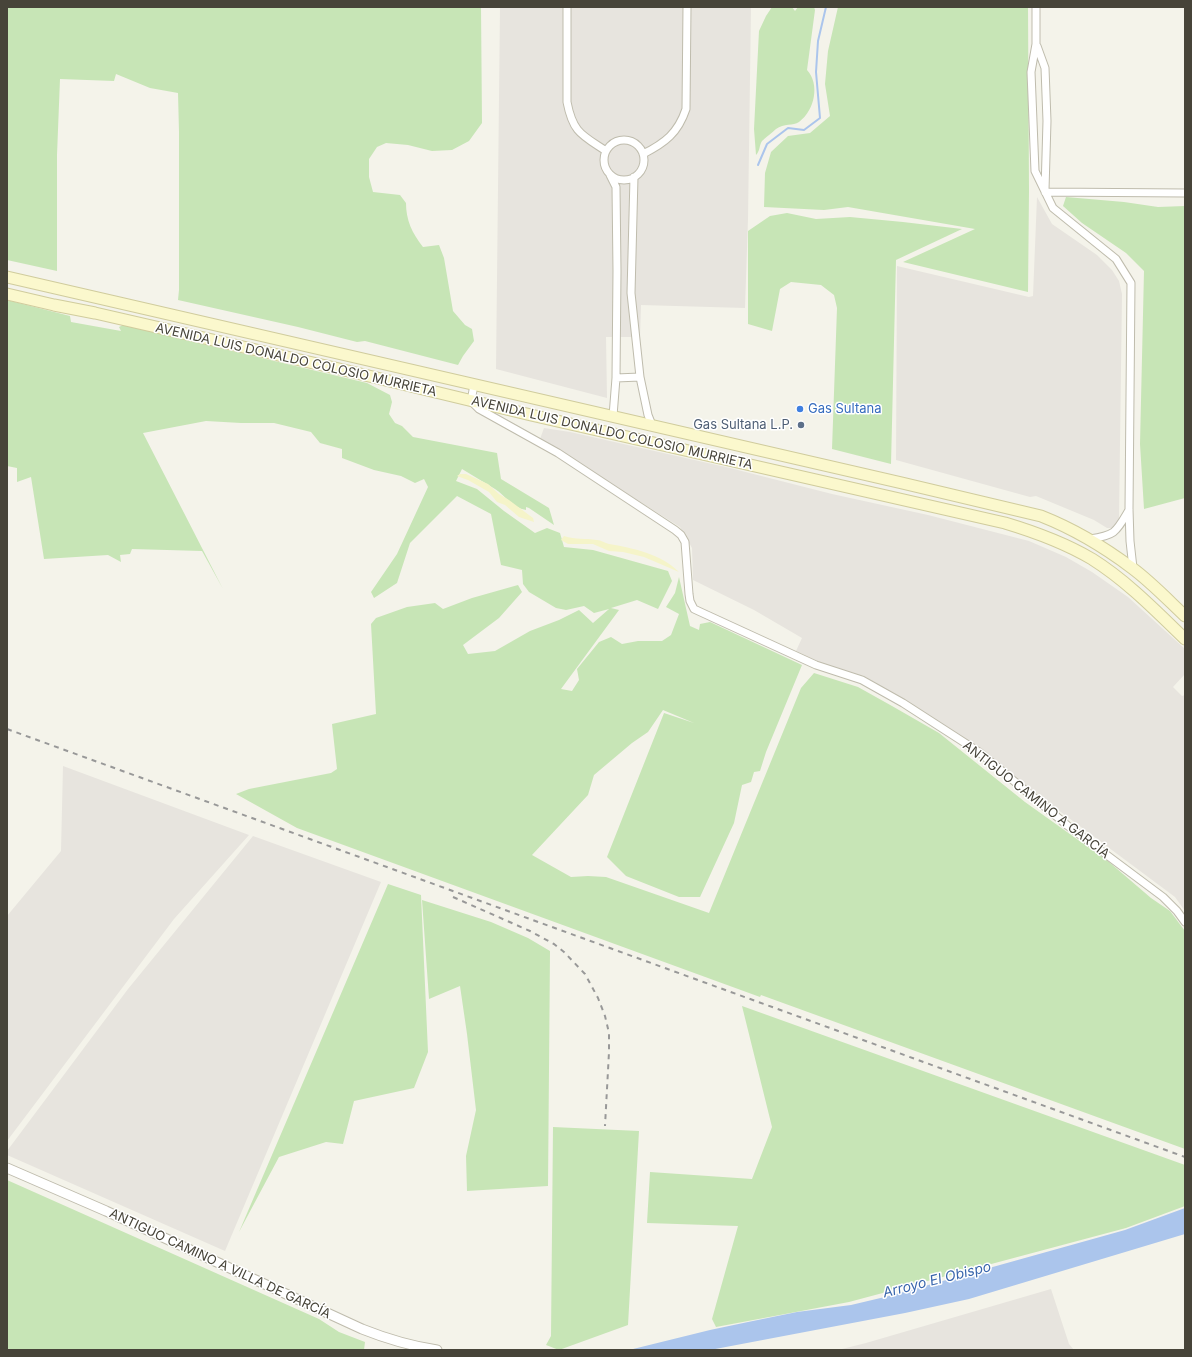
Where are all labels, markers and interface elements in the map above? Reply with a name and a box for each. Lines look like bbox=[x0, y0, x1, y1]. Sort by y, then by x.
street label: AVENIDA LUIS DONALDO COLOSIO MURRIETA bbox=[154, 320, 438, 400]
street label: AVENIDA LUIS DONALDO COLOSIO MURRIETA bbox=[470, 393, 754, 473]
place label: Gas Sultana bbox=[808, 401, 881, 417]
marker: Gas Sultana bbox=[795, 404, 805, 414]
place label: Gas Sultana L.P. bbox=[693, 417, 793, 433]
marker: Gas Sultana L.P. bbox=[796, 420, 806, 430]
street label: ANTIGUO CAMINO A GARCÍA bbox=[960, 738, 1112, 862]
street label: ANTIGUO CAMINO A VILLA DE GARCÍA bbox=[107, 1206, 333, 1322]
water label: Arroyo El Obispo bbox=[881, 1258, 993, 1302]

